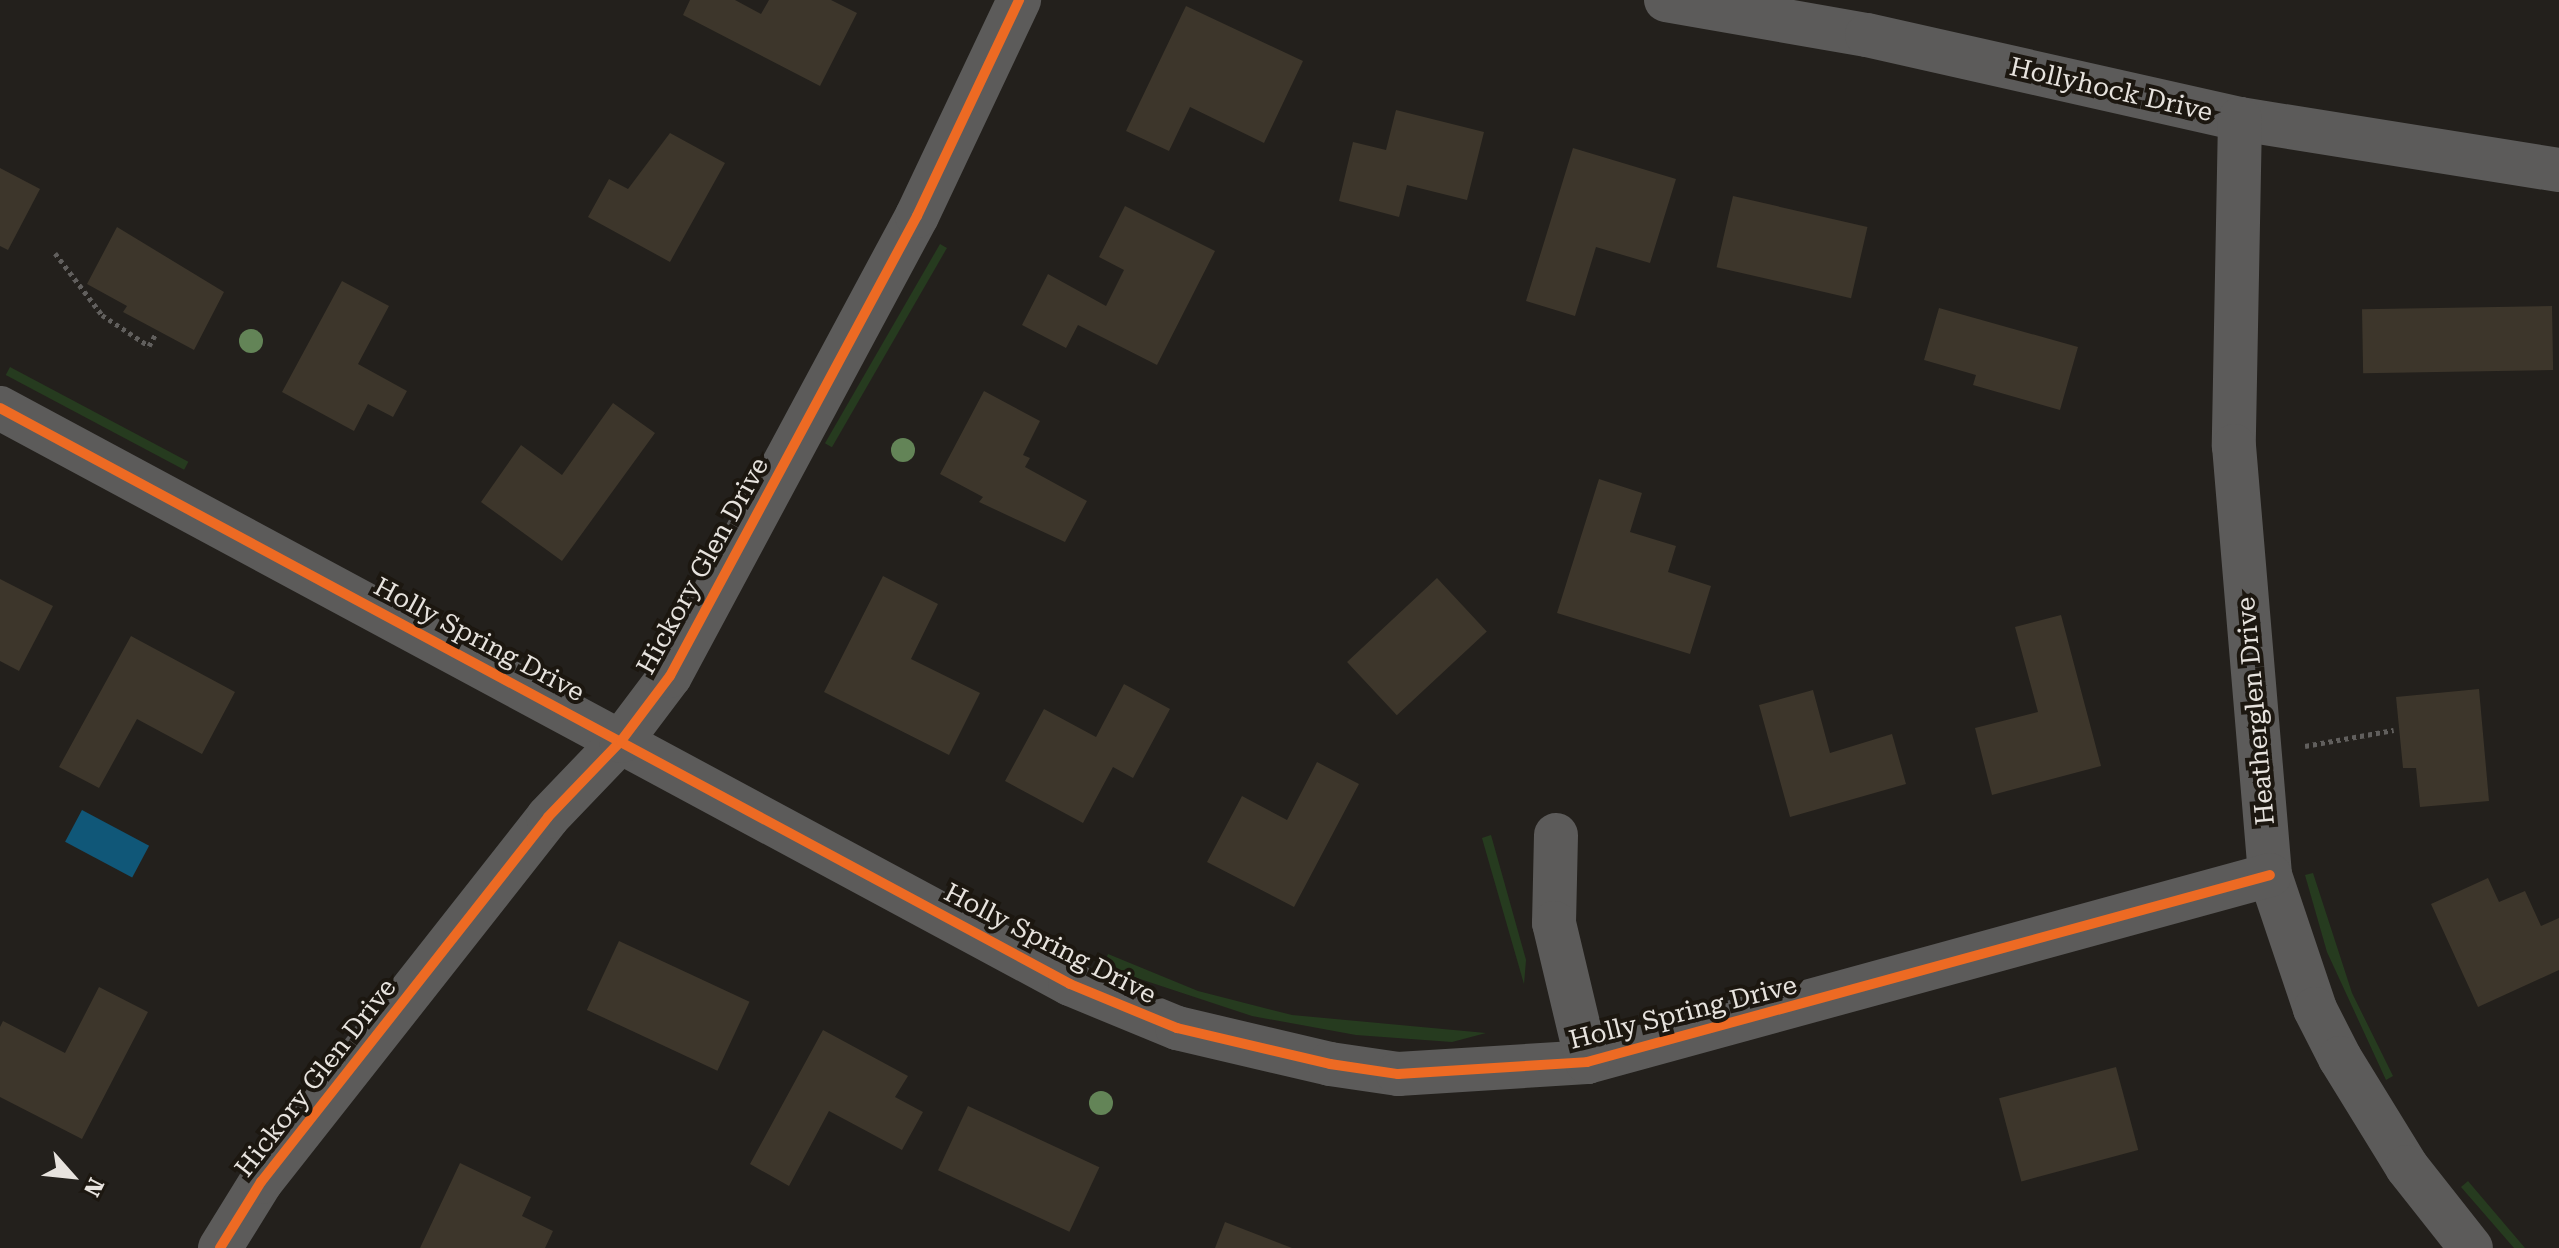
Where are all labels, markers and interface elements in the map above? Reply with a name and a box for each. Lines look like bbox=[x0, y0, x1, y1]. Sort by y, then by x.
street label: Hollyhock Drive bbox=[2007, 52, 2215, 128]
street label: Hickory Glen Drive bbox=[630, 452, 776, 680]
street label: Holly Spring Drive bbox=[369, 571, 589, 709]
street label: Heatherglen Drive bbox=[2230, 596, 2282, 826]
street label: Holly Spring Drive bbox=[939, 877, 1161, 1011]
street label: Holly Spring Drive bbox=[1566, 970, 1800, 1056]
street label: Hickory Glen Drive bbox=[229, 973, 403, 1183]
north arrow bbox=[32, 1136, 112, 1216]
text: N bbox=[79, 1174, 109, 1200]

